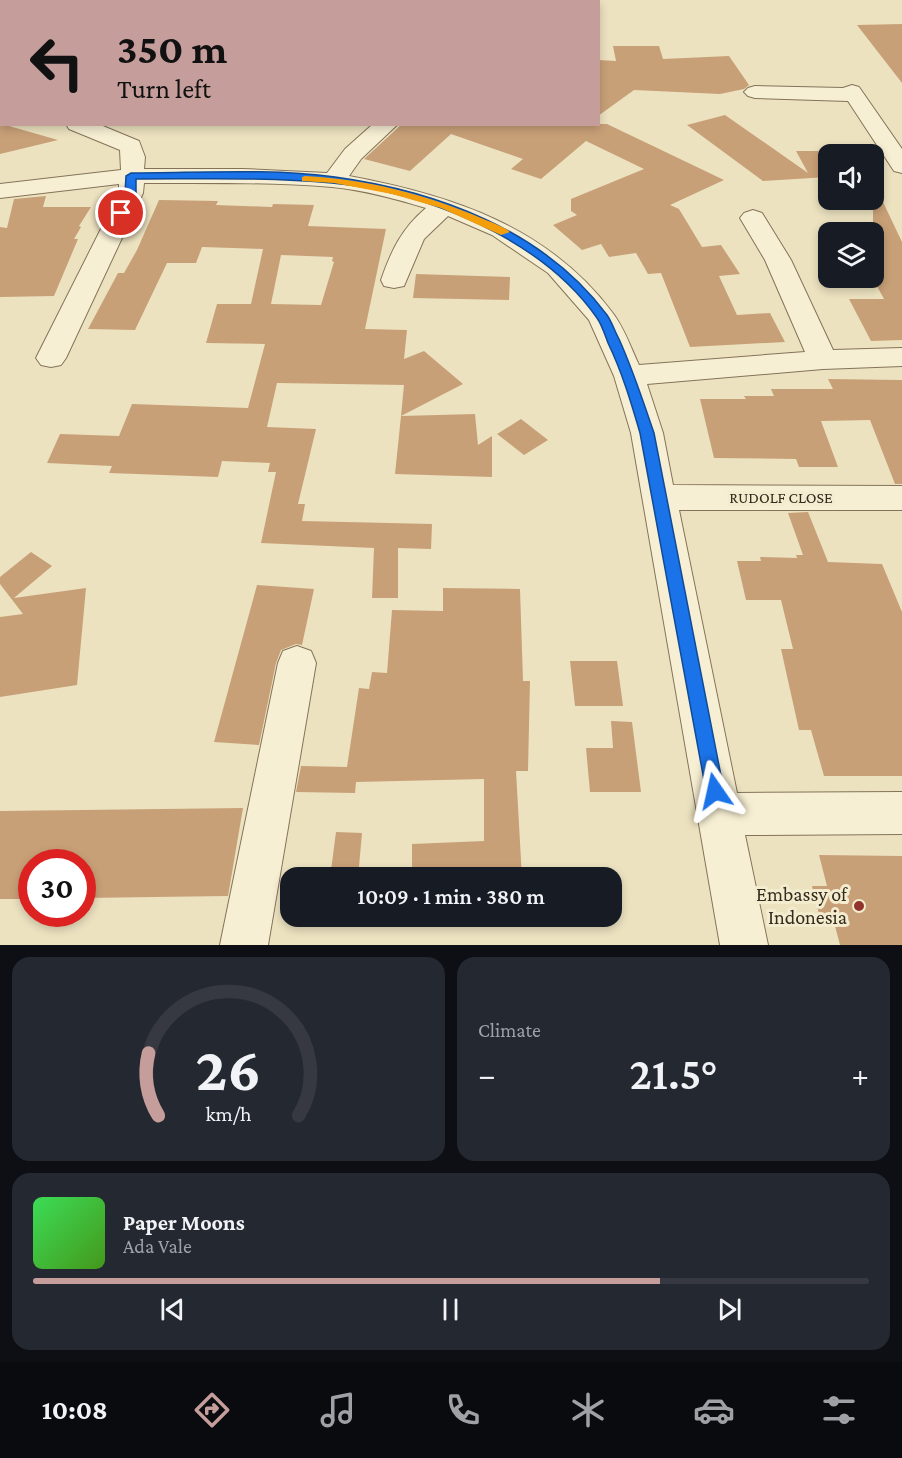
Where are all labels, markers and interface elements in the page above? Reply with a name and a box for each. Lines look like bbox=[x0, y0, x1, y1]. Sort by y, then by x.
icon: left bbox=[18, 24, 96, 102]
text: 350 m bbox=[117, 25, 227, 72]
text: Turn left bbox=[117, 74, 211, 104]
map controls bbox=[818, 144, 884, 288]
button: sound bbox=[818, 144, 884, 210]
pin bbox=[95, 187, 146, 238]
icon: arrive bbox=[104, 196, 137, 229]
button: layers bbox=[818, 222, 884, 288]
street label: RUDOLF CLOSE bbox=[729, 489, 833, 506]
position arrow bbox=[683, 759, 747, 823]
speed limit sign: 30 bbox=[18, 849, 96, 927]
place label: Embassy of Indonesia bbox=[756, 883, 848, 928]
text: 10:09 · 1 min · 380 m bbox=[357, 884, 545, 909]
marker: Embassy of Indonesia bbox=[852, 899, 866, 913]
text: Climate bbox=[478, 1019, 541, 1041]
text: 26 bbox=[196, 1034, 261, 1103]
text: 21.5° bbox=[629, 1049, 718, 1099]
text: − bbox=[478, 1056, 495, 1093]
text: + bbox=[852, 1056, 869, 1093]
text: km/h bbox=[205, 1102, 252, 1126]
text: Paper Moons bbox=[123, 1210, 245, 1235]
text: Ada Vale bbox=[123, 1235, 192, 1257]
icon: previous bbox=[156, 1293, 189, 1326]
icon: pause bbox=[434, 1293, 467, 1326]
icon: next bbox=[713, 1293, 746, 1326]
icon: directions bbox=[191, 1389, 233, 1431]
icon: music bbox=[317, 1389, 359, 1431]
icon: phone bbox=[442, 1389, 484, 1431]
icon: climate bbox=[567, 1389, 609, 1431]
icon: car bbox=[693, 1389, 735, 1431]
icon: filters bbox=[818, 1389, 860, 1431]
text: 10:08 bbox=[42, 1395, 108, 1425]

